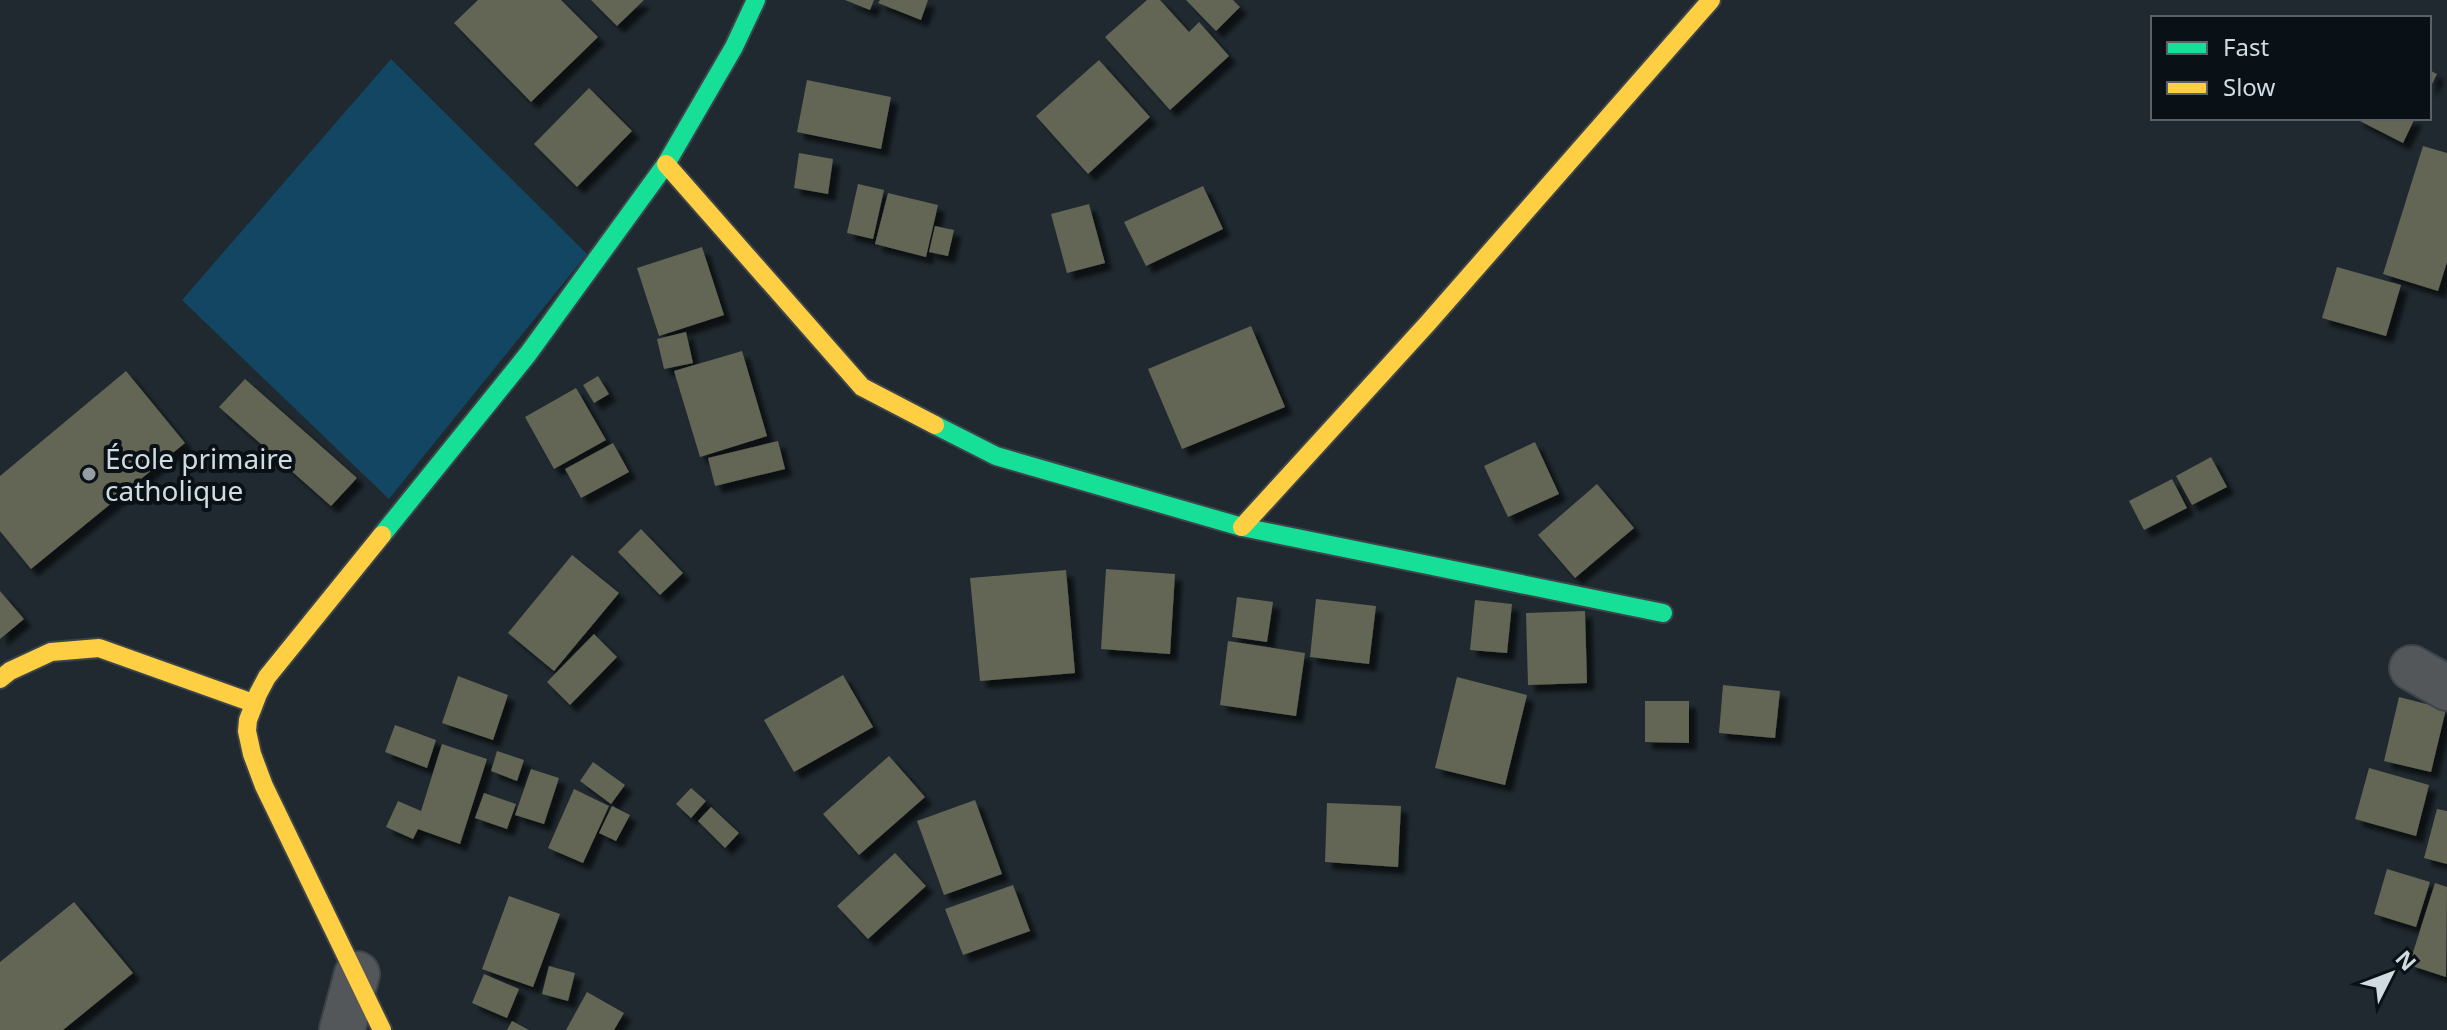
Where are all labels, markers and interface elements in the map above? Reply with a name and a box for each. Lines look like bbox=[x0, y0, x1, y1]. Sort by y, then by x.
legend bbox=[2151, 16, 2431, 120]
text: Fast bbox=[2223, 30, 2269, 63]
text: Slow bbox=[2223, 70, 2275, 103]
place label: École primaire catholique bbox=[105, 439, 293, 509]
marker: École primaire catholique bbox=[80, 465, 98, 483]
north arrow bbox=[2351, 934, 2431, 1014]
text: N bbox=[2389, 943, 2424, 977]

